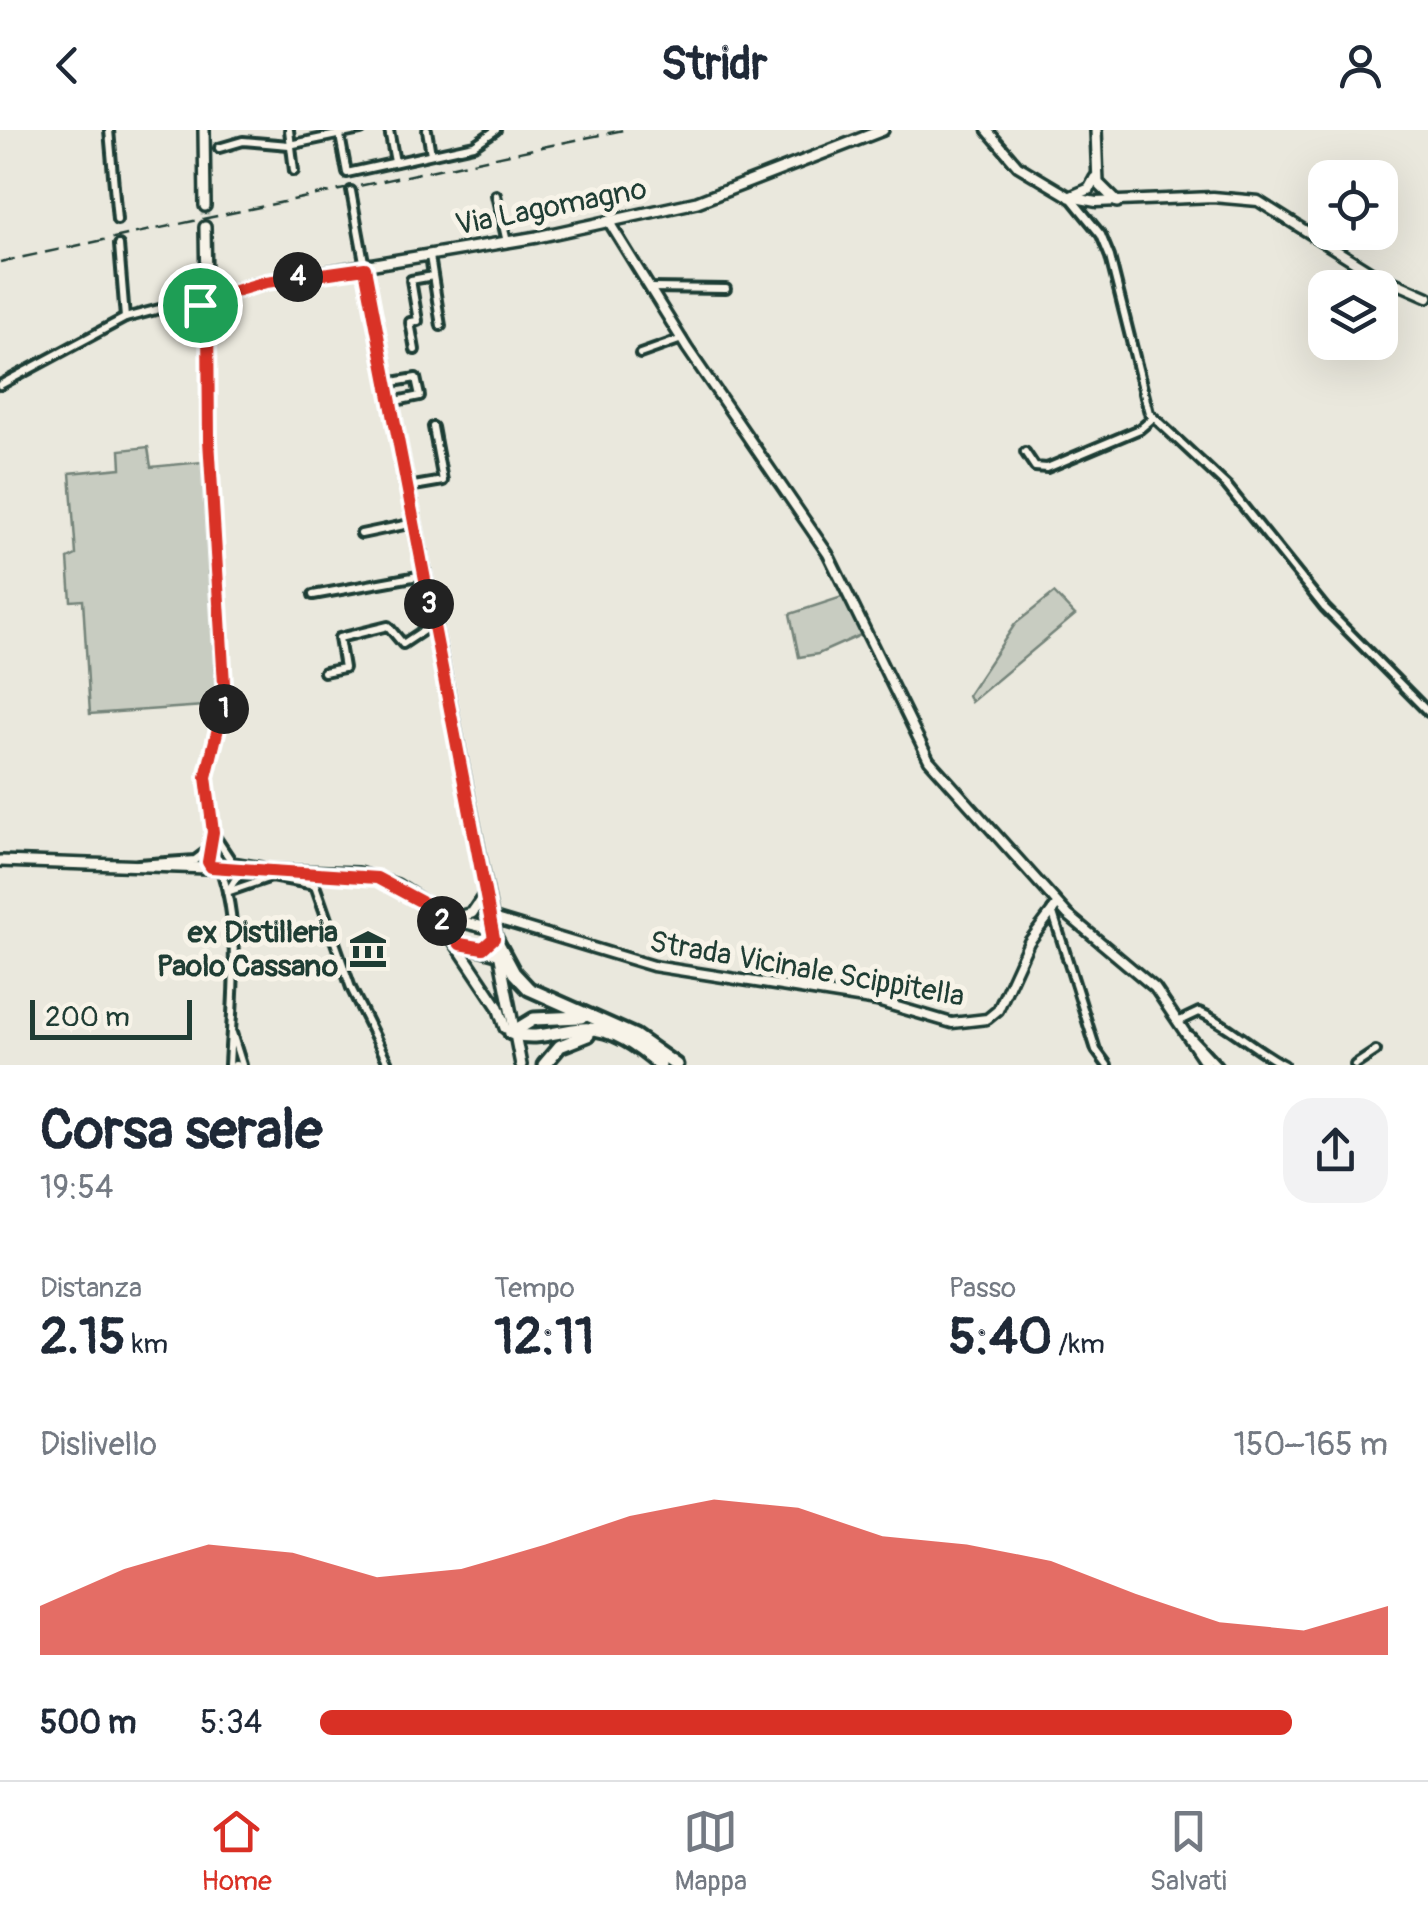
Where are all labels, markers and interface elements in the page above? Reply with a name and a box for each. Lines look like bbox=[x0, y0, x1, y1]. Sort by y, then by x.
text: Stridr bbox=[661, 37, 767, 93]
icon: back bbox=[40, 38, 95, 93]
icon: person bbox=[1333, 38, 1388, 93]
map controls bbox=[1308, 160, 1398, 360]
button: locate bbox=[1308, 160, 1398, 250]
street label: Via Lagomagno bbox=[452, 170, 650, 244]
pin: 4 bbox=[273, 252, 323, 302]
text: 4 bbox=[290, 259, 306, 294]
pin bbox=[158, 263, 243, 348]
button: layers bbox=[1308, 270, 1398, 360]
icon: arrive bbox=[173, 278, 228, 333]
pin: 3 bbox=[404, 579, 454, 629]
text: 3 bbox=[421, 586, 437, 621]
pin: 1 bbox=[199, 684, 249, 734]
text: 1 bbox=[219, 691, 229, 726]
pin: 2 bbox=[417, 896, 467, 946]
text: 2 bbox=[434, 903, 450, 938]
place label: ex Distilleria Paolo Cassano bbox=[157, 914, 338, 985]
street label: Strada Vicinale Scippitella bbox=[647, 923, 967, 1015]
museum icon: ex Distilleria Paolo Cassano bbox=[347, 928, 389, 970]
scale bar bbox=[30, 995, 192, 1040]
text: 200 m bbox=[45, 1000, 130, 1035]
text: Corsa serale bbox=[40, 1096, 322, 1165]
button: share bbox=[1283, 1098, 1388, 1203]
text: 19:54 bbox=[40, 1168, 113, 1208]
text: Distanza bbox=[40, 1271, 142, 1306]
text: Tempo bbox=[494, 1271, 575, 1306]
text: Passo bbox=[949, 1271, 1016, 1306]
text: 2.15 bbox=[40, 1306, 126, 1369]
text: 12:11 bbox=[494, 1306, 594, 1369]
text: 5:40 bbox=[949, 1306, 1052, 1369]
text: km bbox=[126, 1327, 168, 1362]
text: /km bbox=[1052, 1327, 1105, 1362]
text: Dislivello bbox=[40, 1425, 157, 1465]
text: 150–165 m bbox=[1234, 1425, 1388, 1465]
text: 500 m bbox=[40, 1703, 136, 1743]
text: 5:34 bbox=[200, 1703, 262, 1743]
tab: Home bbox=[201, 1804, 272, 1899]
tab: Mappa bbox=[674, 1804, 747, 1899]
tab: Salvati bbox=[1150, 1804, 1227, 1899]

